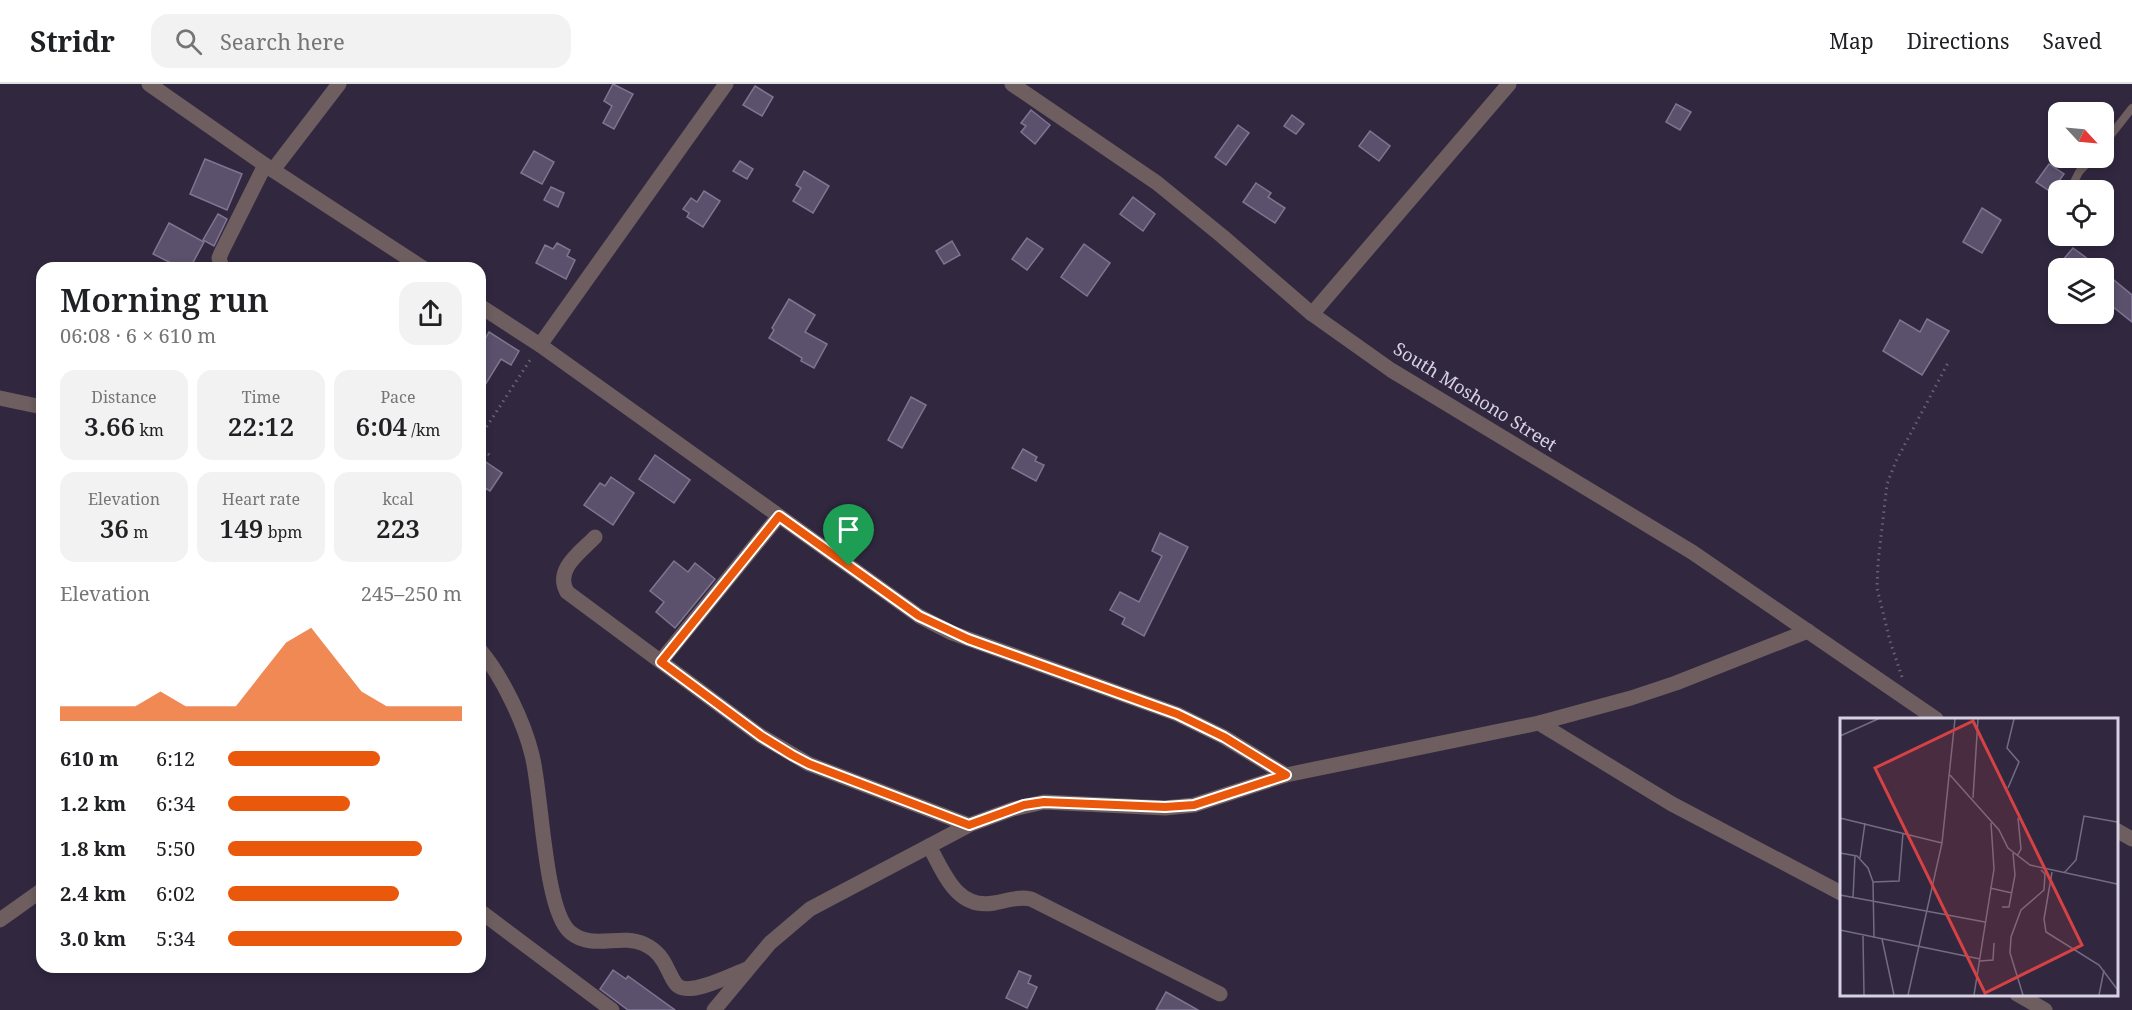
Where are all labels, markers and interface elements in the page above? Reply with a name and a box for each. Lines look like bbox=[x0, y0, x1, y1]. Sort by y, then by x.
search box bbox=[151, 14, 571, 68]
text: Stridr bbox=[30, 22, 115, 60]
icon: search bbox=[172, 25, 205, 58]
text: Search here bbox=[220, 26, 345, 56]
text: Map bbox=[1829, 27, 1874, 55]
text: Directions bbox=[1907, 27, 2009, 55]
text: Saved bbox=[2042, 27, 2102, 55]
north arrow bbox=[2048, 102, 2114, 168]
map controls bbox=[2048, 102, 2114, 324]
button: locate bbox=[2048, 180, 2114, 246]
button: layers bbox=[2048, 258, 2114, 324]
text: Morning run bbox=[60, 277, 269, 322]
button: share bbox=[399, 282, 462, 345]
text: 06:08 · 6 × 610 m bbox=[60, 322, 216, 349]
street label: South Moshono Street bbox=[1389, 336, 1562, 456]
text: Distance bbox=[91, 386, 157, 408]
text: Time bbox=[242, 386, 280, 408]
text: Pace bbox=[380, 386, 416, 408]
text: 3.66 bbox=[84, 408, 135, 444]
text: 22:12 bbox=[228, 408, 294, 444]
text: 6:04 bbox=[356, 408, 407, 444]
text: km bbox=[135, 419, 164, 441]
text: /km bbox=[407, 419, 440, 441]
text: Elevation bbox=[88, 488, 160, 510]
text: Heart rate bbox=[222, 488, 300, 510]
text: kcal bbox=[383, 488, 413, 510]
pin bbox=[823, 504, 874, 566]
text: 36 bbox=[100, 510, 129, 546]
text: 149 bbox=[220, 510, 263, 546]
text: 223 bbox=[376, 510, 420, 546]
icon: arrive bbox=[832, 513, 865, 546]
text: m bbox=[129, 521, 148, 543]
text: bpm bbox=[263, 521, 302, 543]
text: Elevation bbox=[60, 580, 150, 607]
text: 245–250 m bbox=[361, 580, 462, 607]
inset map bbox=[1840, 718, 2117, 995]
text: 610 m bbox=[60, 745, 119, 772]
text: 6:12 bbox=[156, 745, 195, 772]
text: 1.2 km bbox=[60, 790, 126, 817]
text: 6:34 bbox=[156, 790, 195, 817]
text: 1.8 km bbox=[60, 835, 126, 862]
text: 5:50 bbox=[156, 835, 195, 862]
text: 2.4 km bbox=[60, 880, 126, 907]
text: 6:02 bbox=[156, 880, 195, 907]
text: 3.0 km bbox=[60, 925, 126, 952]
text: 5:34 bbox=[156, 925, 195, 952]

